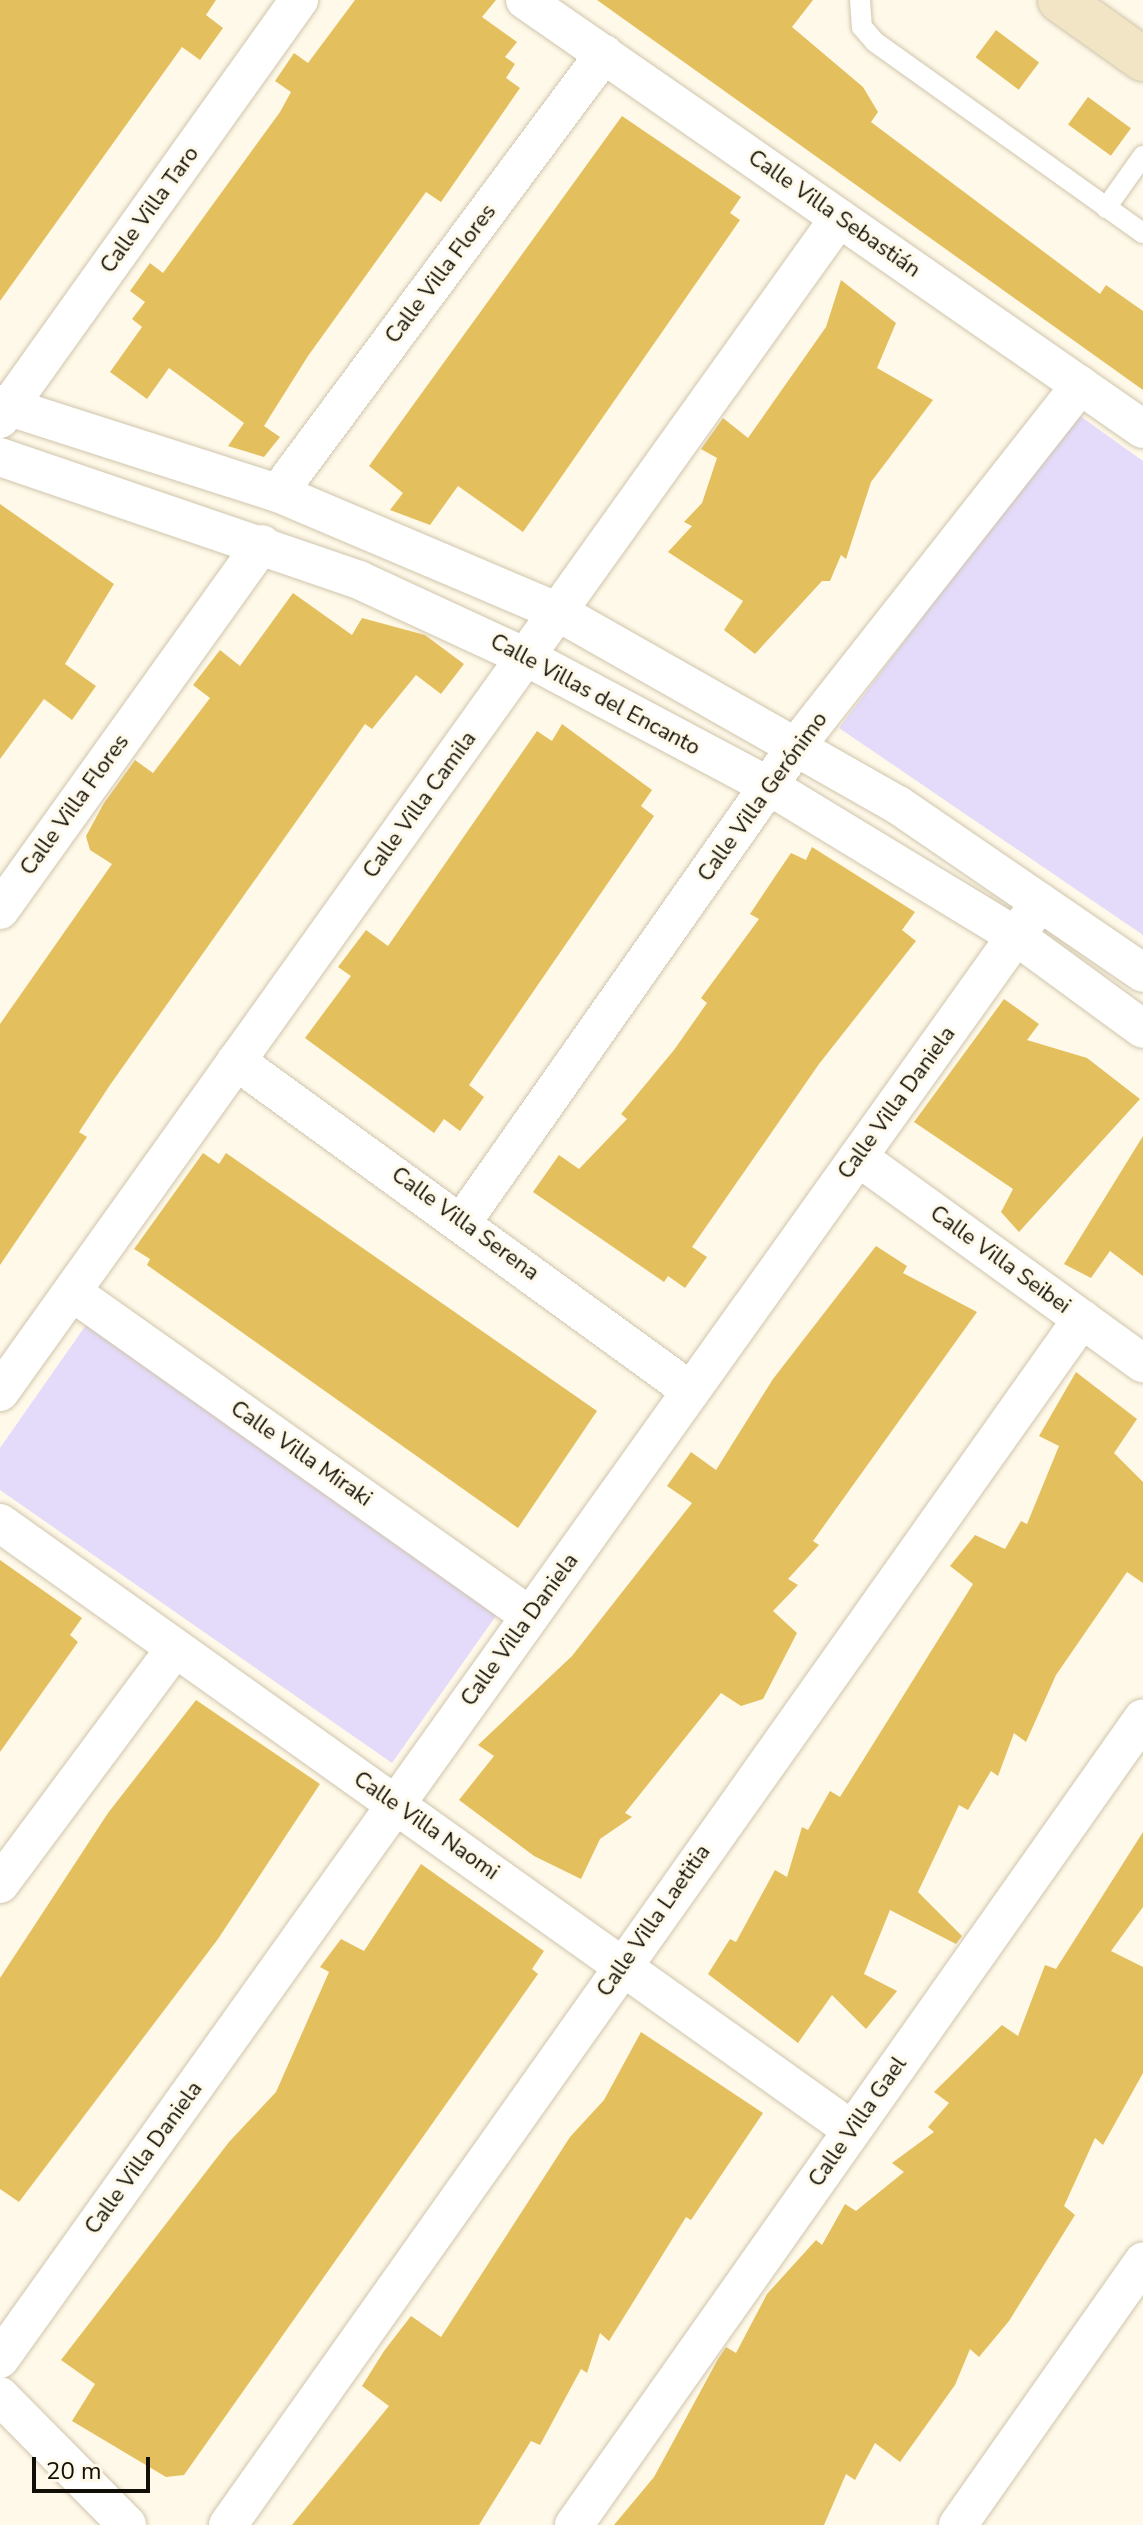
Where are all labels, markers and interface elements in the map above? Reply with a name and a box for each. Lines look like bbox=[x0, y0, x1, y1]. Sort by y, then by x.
street label: Calle Villa Taro bbox=[95, 141, 205, 279]
street label: Calle Villa Sebastián bbox=[743, 145, 925, 283]
street label: Calle Villa Flores bbox=[380, 199, 502, 349]
street label: Calle Villas del Encanto bbox=[486, 628, 704, 762]
street label: Calle Villa Gerónimo bbox=[693, 707, 833, 887]
street label: Calle Villa Camila bbox=[358, 726, 482, 884]
street label: Calle Villa Flores bbox=[15, 729, 135, 881]
street label: Calle Villa Daniela bbox=[833, 1021, 961, 1185]
street label: Calle Villa Serena bbox=[386, 1162, 544, 1286]
street label: Calle Villa Seibei bbox=[925, 1200, 1075, 1320]
street label: Calle Villa Miraki bbox=[225, 1395, 377, 1513]
street label: Calle Villa Daniela bbox=[456, 1548, 584, 1712]
street label: Calle Villa Naomi bbox=[348, 1766, 504, 1886]
street label: Calle Villa Laetitia bbox=[592, 1840, 716, 2002]
street label: Calle Villa Gael bbox=[803, 2052, 913, 2192]
street label: Calle Villa Daniela bbox=[80, 2076, 208, 2240]
scale bar bbox=[36, 2441, 154, 2491]
text: 20 m bbox=[46, 2455, 102, 2487]

